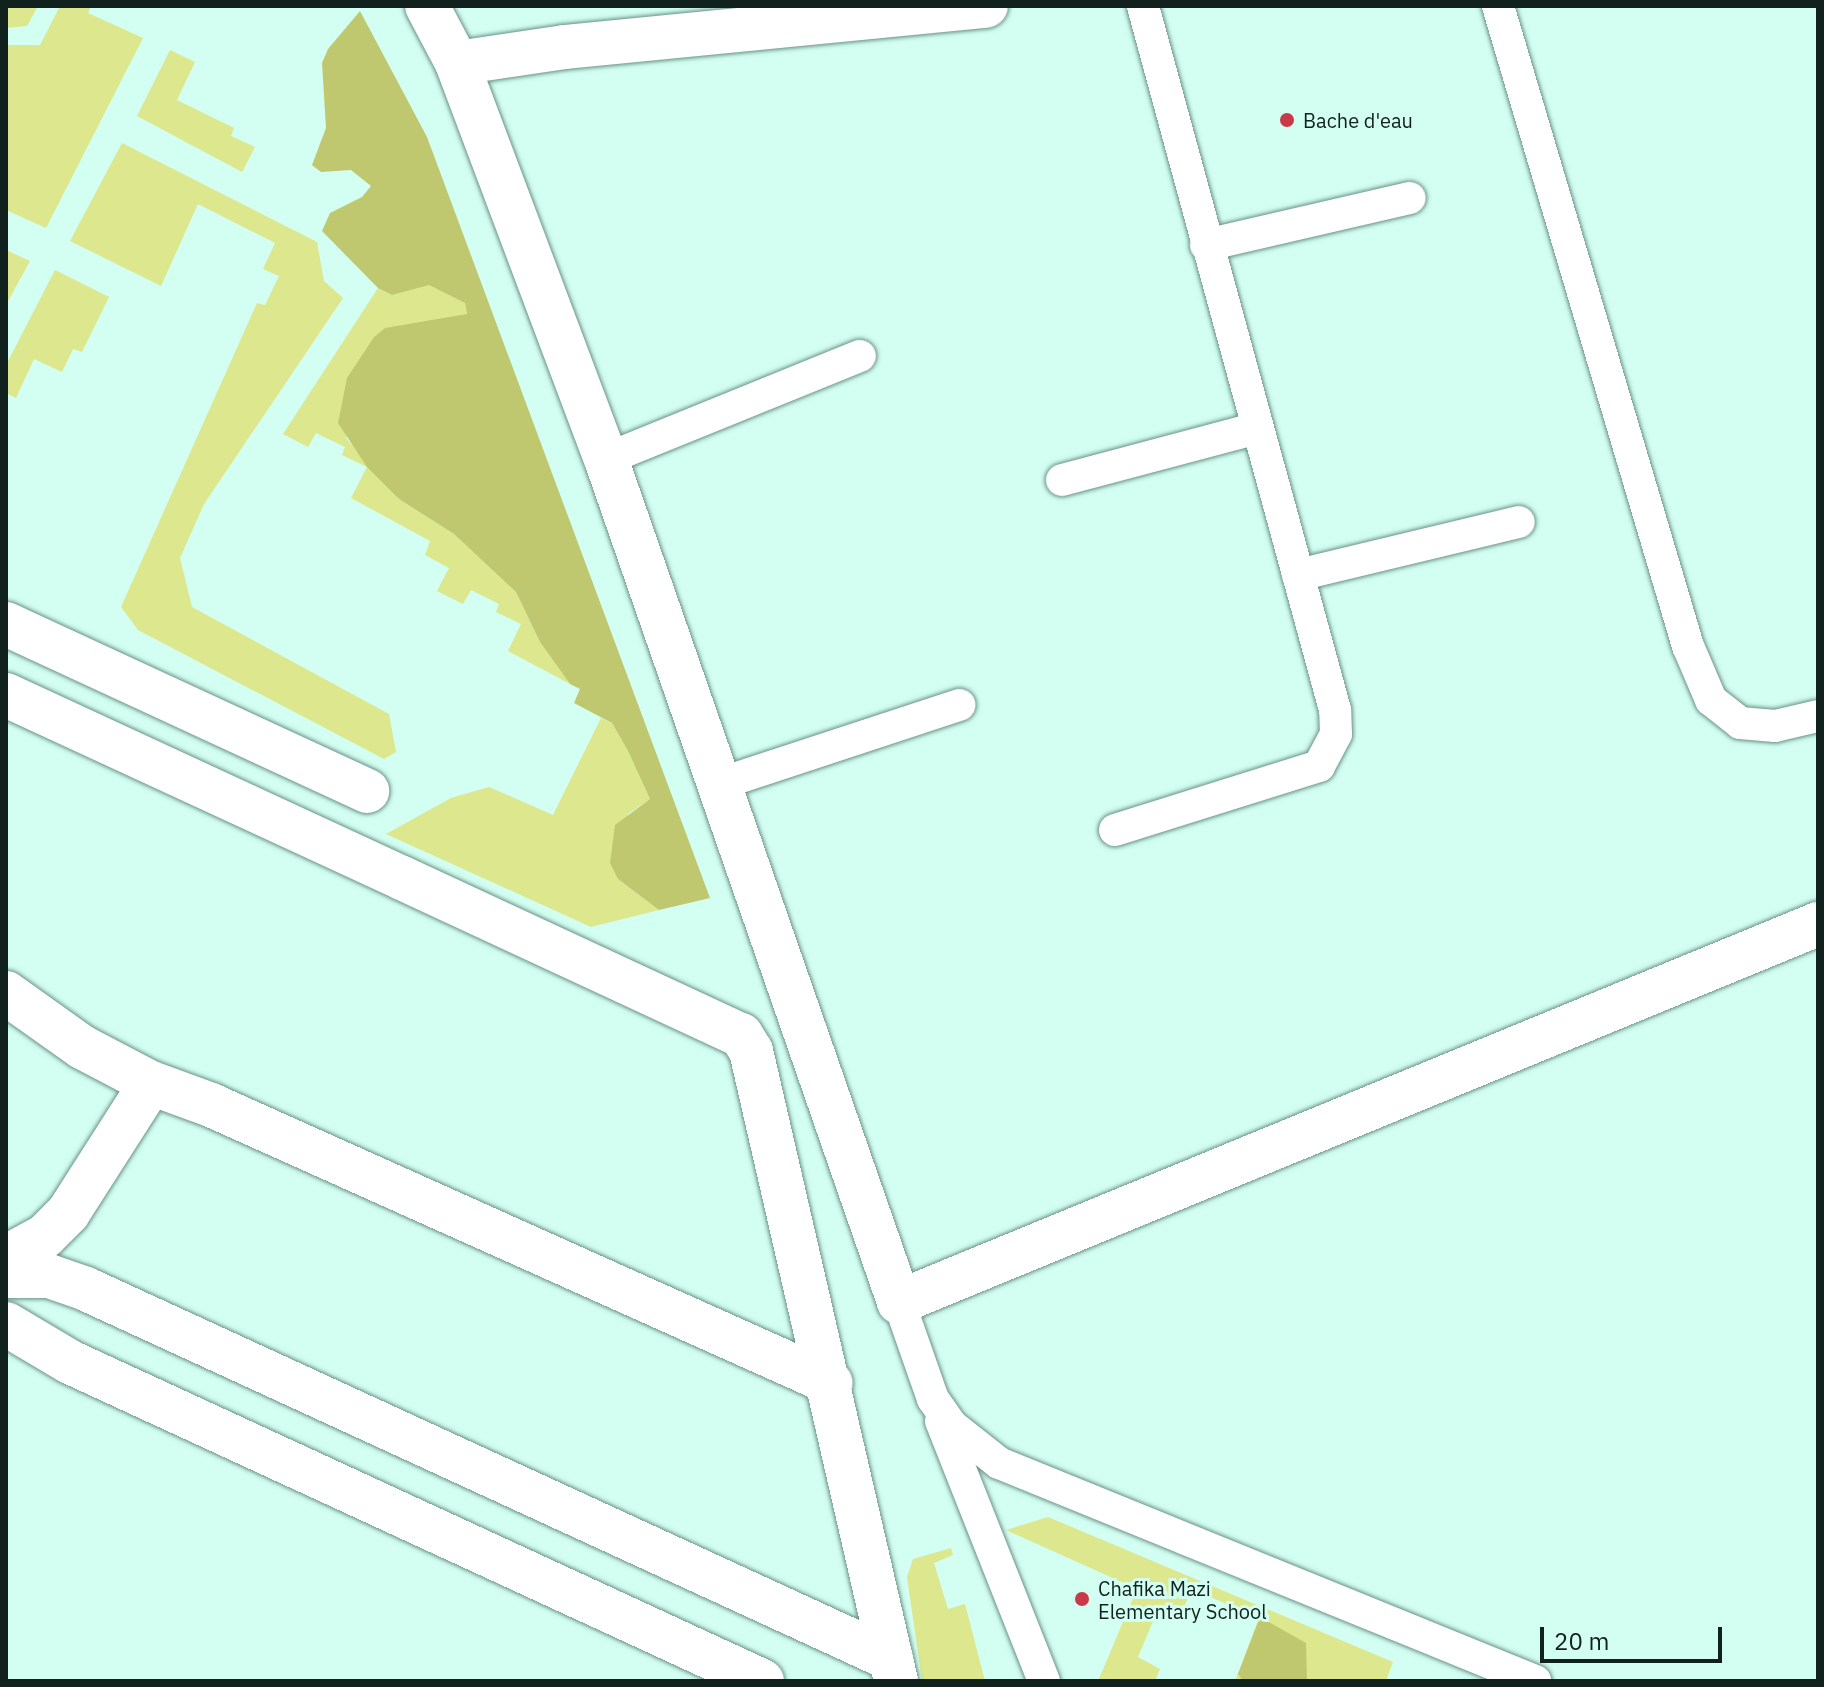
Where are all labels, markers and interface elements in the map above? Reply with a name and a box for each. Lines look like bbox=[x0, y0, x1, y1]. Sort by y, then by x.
place label: Bache d'eau bbox=[1303, 108, 1413, 132]
marker: Bache d'eau bbox=[1278, 111, 1296, 129]
place label: Chafika Mazi Elementary School bbox=[1098, 1576, 1267, 1623]
marker: Chafika Mazi Elementary School bbox=[1073, 1590, 1091, 1608]
scale bar bbox=[1544, 1611, 1726, 1661]
text: 20 m bbox=[1554, 1625, 1609, 1657]

